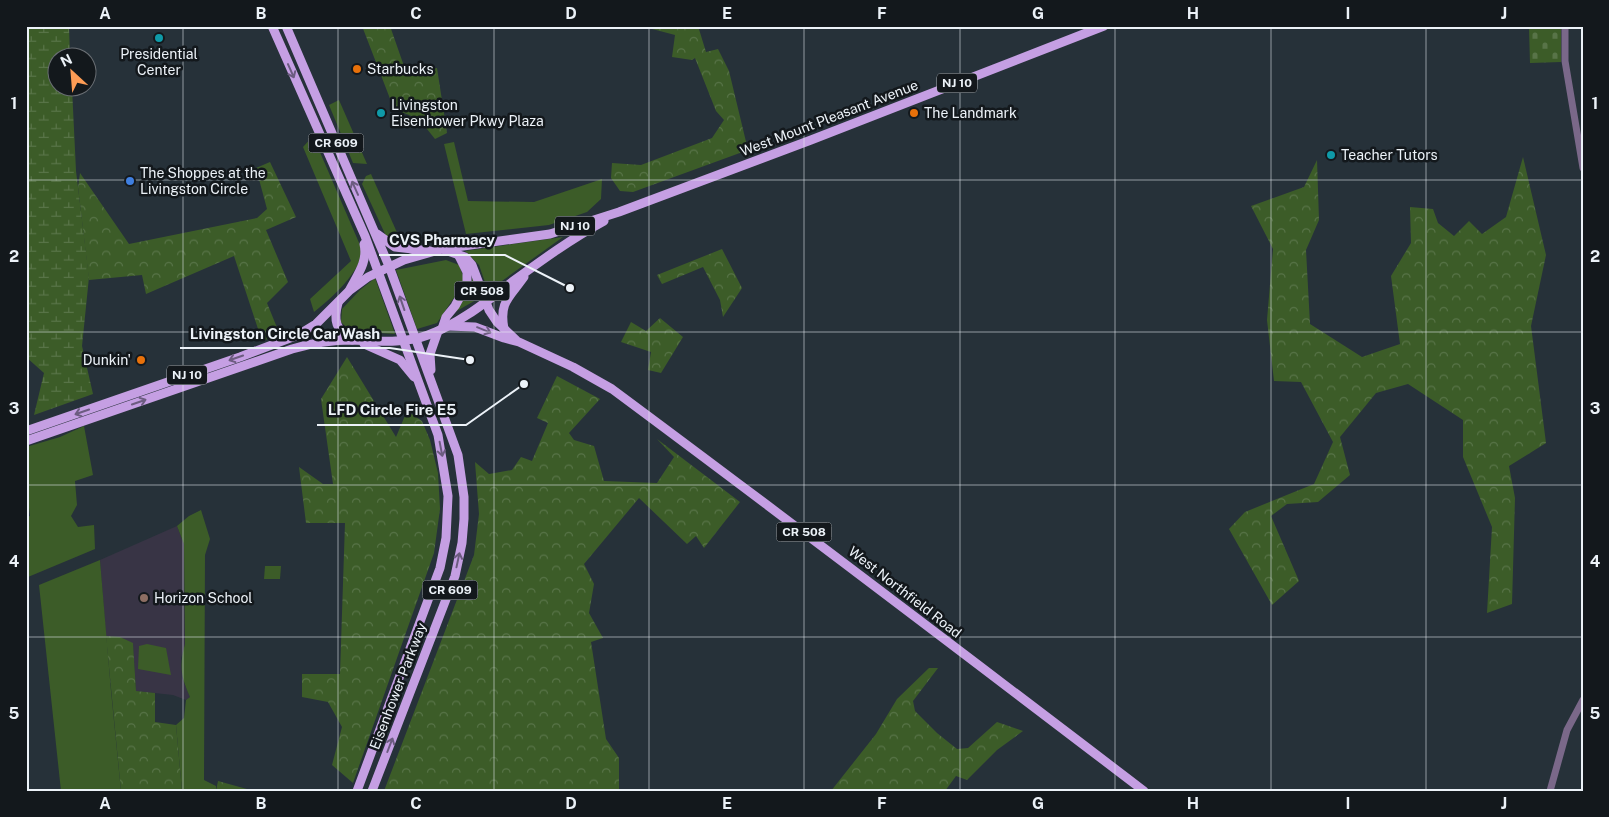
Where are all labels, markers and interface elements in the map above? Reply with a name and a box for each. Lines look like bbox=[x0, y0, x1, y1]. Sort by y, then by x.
text: A bbox=[99, 4, 111, 23]
text: B bbox=[256, 4, 267, 23]
text: C bbox=[410, 4, 422, 23]
text: D bbox=[565, 4, 577, 23]
text: E bbox=[722, 4, 732, 23]
text: F bbox=[877, 4, 887, 23]
text: G bbox=[1032, 4, 1044, 23]
text: H bbox=[1187, 4, 1199, 23]
text: I bbox=[1346, 4, 1350, 23]
text: J bbox=[1501, 4, 1507, 23]
marker: Presidential Center bbox=[153, 32, 165, 44]
place label: Presidential Center bbox=[120, 46, 198, 78]
north arrow bbox=[48, 48, 98, 98]
text: N bbox=[58, 51, 75, 70]
place label: Starbucks bbox=[367, 61, 433, 77]
one-way arrow bbox=[287, 63, 297, 78]
marker: Starbucks bbox=[351, 63, 363, 75]
road number: NJ 10 bbox=[937, 74, 977, 92]
street label: West Mount Pleasant Avenue bbox=[738, 77, 920, 159]
text: 1 bbox=[11, 94, 17, 113]
text: 1 bbox=[1592, 94, 1598, 113]
place label: Livingston Eisenhower Pkwy Plaza bbox=[391, 97, 544, 129]
place label: The Landmark bbox=[924, 105, 1017, 121]
marker: Livingston Eisenhower Pkwy Plaza bbox=[375, 107, 387, 119]
marker: The Landmark bbox=[908, 107, 920, 119]
road number: CR 609 bbox=[308, 134, 364, 152]
place label: Teacher Tutors bbox=[1341, 147, 1438, 163]
marker: Teacher Tutors bbox=[1325, 149, 1337, 161]
place label: The Shoppes at the Livingston Circle bbox=[140, 165, 266, 197]
marker: The Shoppes at the Livingston Circle bbox=[124, 175, 136, 187]
one-way arrow bbox=[350, 181, 360, 196]
road number: NJ 10 bbox=[555, 217, 595, 236]
callout: CVS Pharmacy bbox=[379, 225, 505, 255]
text: CVS Pharmacy bbox=[389, 231, 496, 248]
text: 2 bbox=[9, 247, 19, 266]
text: 2 bbox=[1590, 247, 1600, 266]
road number: CR 508 bbox=[454, 282, 510, 300]
one-way arrow bbox=[397, 295, 406, 311]
callout: Livingston Circle Car Wash bbox=[180, 318, 390, 348]
text: Livingston Circle Car Wash bbox=[190, 325, 380, 342]
one-way arrow bbox=[476, 326, 491, 336]
place label: Dunkin' bbox=[83, 352, 131, 368]
marker: Dunkin' bbox=[135, 354, 147, 366]
one-way arrow bbox=[228, 354, 244, 363]
road number: NJ 10 bbox=[167, 366, 207, 384]
callout: LFD Circle Fire E5 bbox=[317, 395, 466, 425]
one-way arrow bbox=[130, 397, 146, 406]
text: 3 bbox=[9, 399, 19, 418]
text: 3 bbox=[1590, 399, 1600, 418]
text: LFD Circle Fire E5 bbox=[328, 401, 456, 418]
one-way arrow bbox=[75, 408, 90, 417]
one-way arrow bbox=[436, 441, 446, 457]
road number: CR 508 bbox=[776, 522, 832, 542]
street label: West Northfield Road bbox=[845, 543, 965, 641]
text: 4 bbox=[9, 552, 20, 571]
text: 4 bbox=[1590, 552, 1601, 571]
one-way arrow bbox=[454, 553, 463, 569]
road number: CR 609 bbox=[422, 580, 478, 600]
place label: Horizon School bbox=[154, 590, 253, 606]
marker: Horizon School bbox=[138, 592, 150, 604]
street label: Eisenhower Parkway bbox=[366, 620, 430, 752]
text: 5 bbox=[9, 704, 20, 723]
text: 5 bbox=[1590, 704, 1601, 723]
one-way arrow bbox=[386, 738, 395, 753]
text: A bbox=[99, 794, 111, 813]
text: B bbox=[256, 794, 267, 813]
text: C bbox=[410, 794, 422, 813]
text: D bbox=[565, 794, 577, 813]
text: E bbox=[722, 794, 732, 813]
text: F bbox=[877, 794, 887, 813]
text: G bbox=[1032, 794, 1044, 813]
text: H bbox=[1187, 794, 1199, 813]
text: I bbox=[1346, 794, 1350, 813]
text: J bbox=[1501, 794, 1507, 813]

